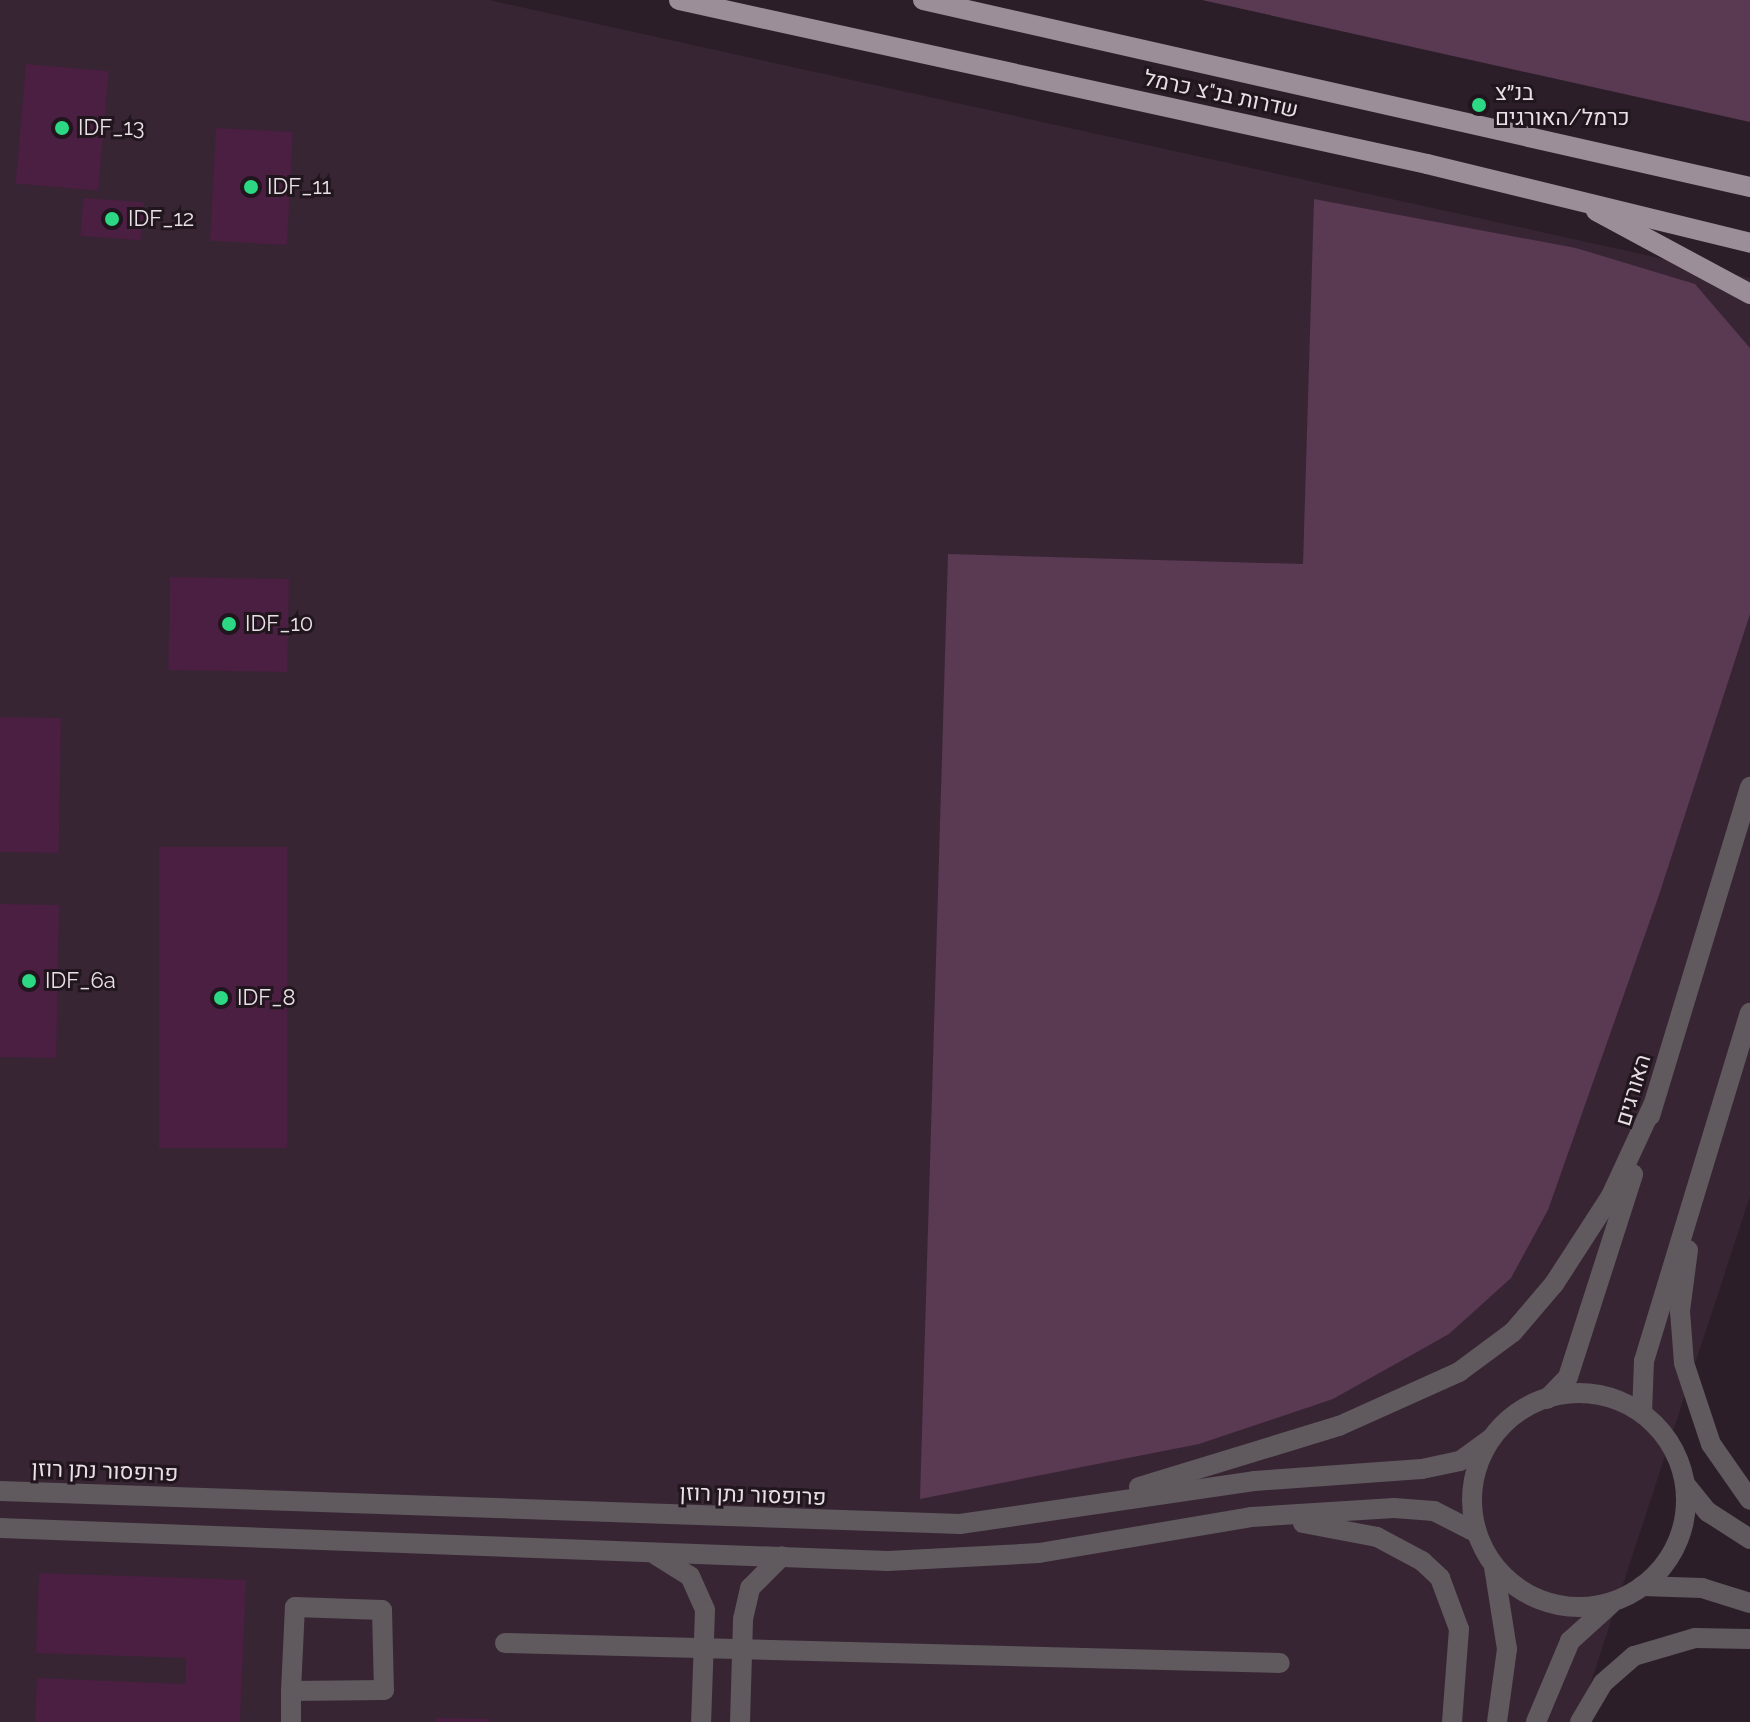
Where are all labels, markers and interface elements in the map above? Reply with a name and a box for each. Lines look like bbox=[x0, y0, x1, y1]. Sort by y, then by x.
street label: שדרות בנ"צ כרמל bbox=[1141, 65, 1301, 123]
place label: בנ״צ כרמל/האורגים bbox=[1495, 79, 1630, 130]
marker: בנ״צ כרמל/האורגים bbox=[1470, 96, 1488, 114]
place label: IDF_13 bbox=[78, 115, 145, 141]
marker: IDF_13 bbox=[53, 119, 71, 137]
place label: IDF_11 bbox=[267, 174, 331, 200]
marker: IDF_11 bbox=[242, 178, 260, 196]
place label: IDF_12 bbox=[128, 206, 194, 232]
marker: IDF_12 bbox=[103, 210, 121, 228]
place label: IDF_10 bbox=[245, 611, 313, 637]
marker: IDF_10 bbox=[220, 615, 238, 633]
place label: IDF_6a bbox=[45, 968, 116, 994]
marker: IDF_6a bbox=[20, 972, 38, 990]
place label: IDF_8 bbox=[237, 985, 295, 1011]
marker: IDF_8 bbox=[212, 989, 230, 1007]
street label: האורגים bbox=[1610, 1051, 1656, 1129]
street label: פרופסור נתן רוזן bbox=[31, 1455, 179, 1487]
street label: פרופסור נתן רוזן bbox=[679, 1479, 827, 1511]

